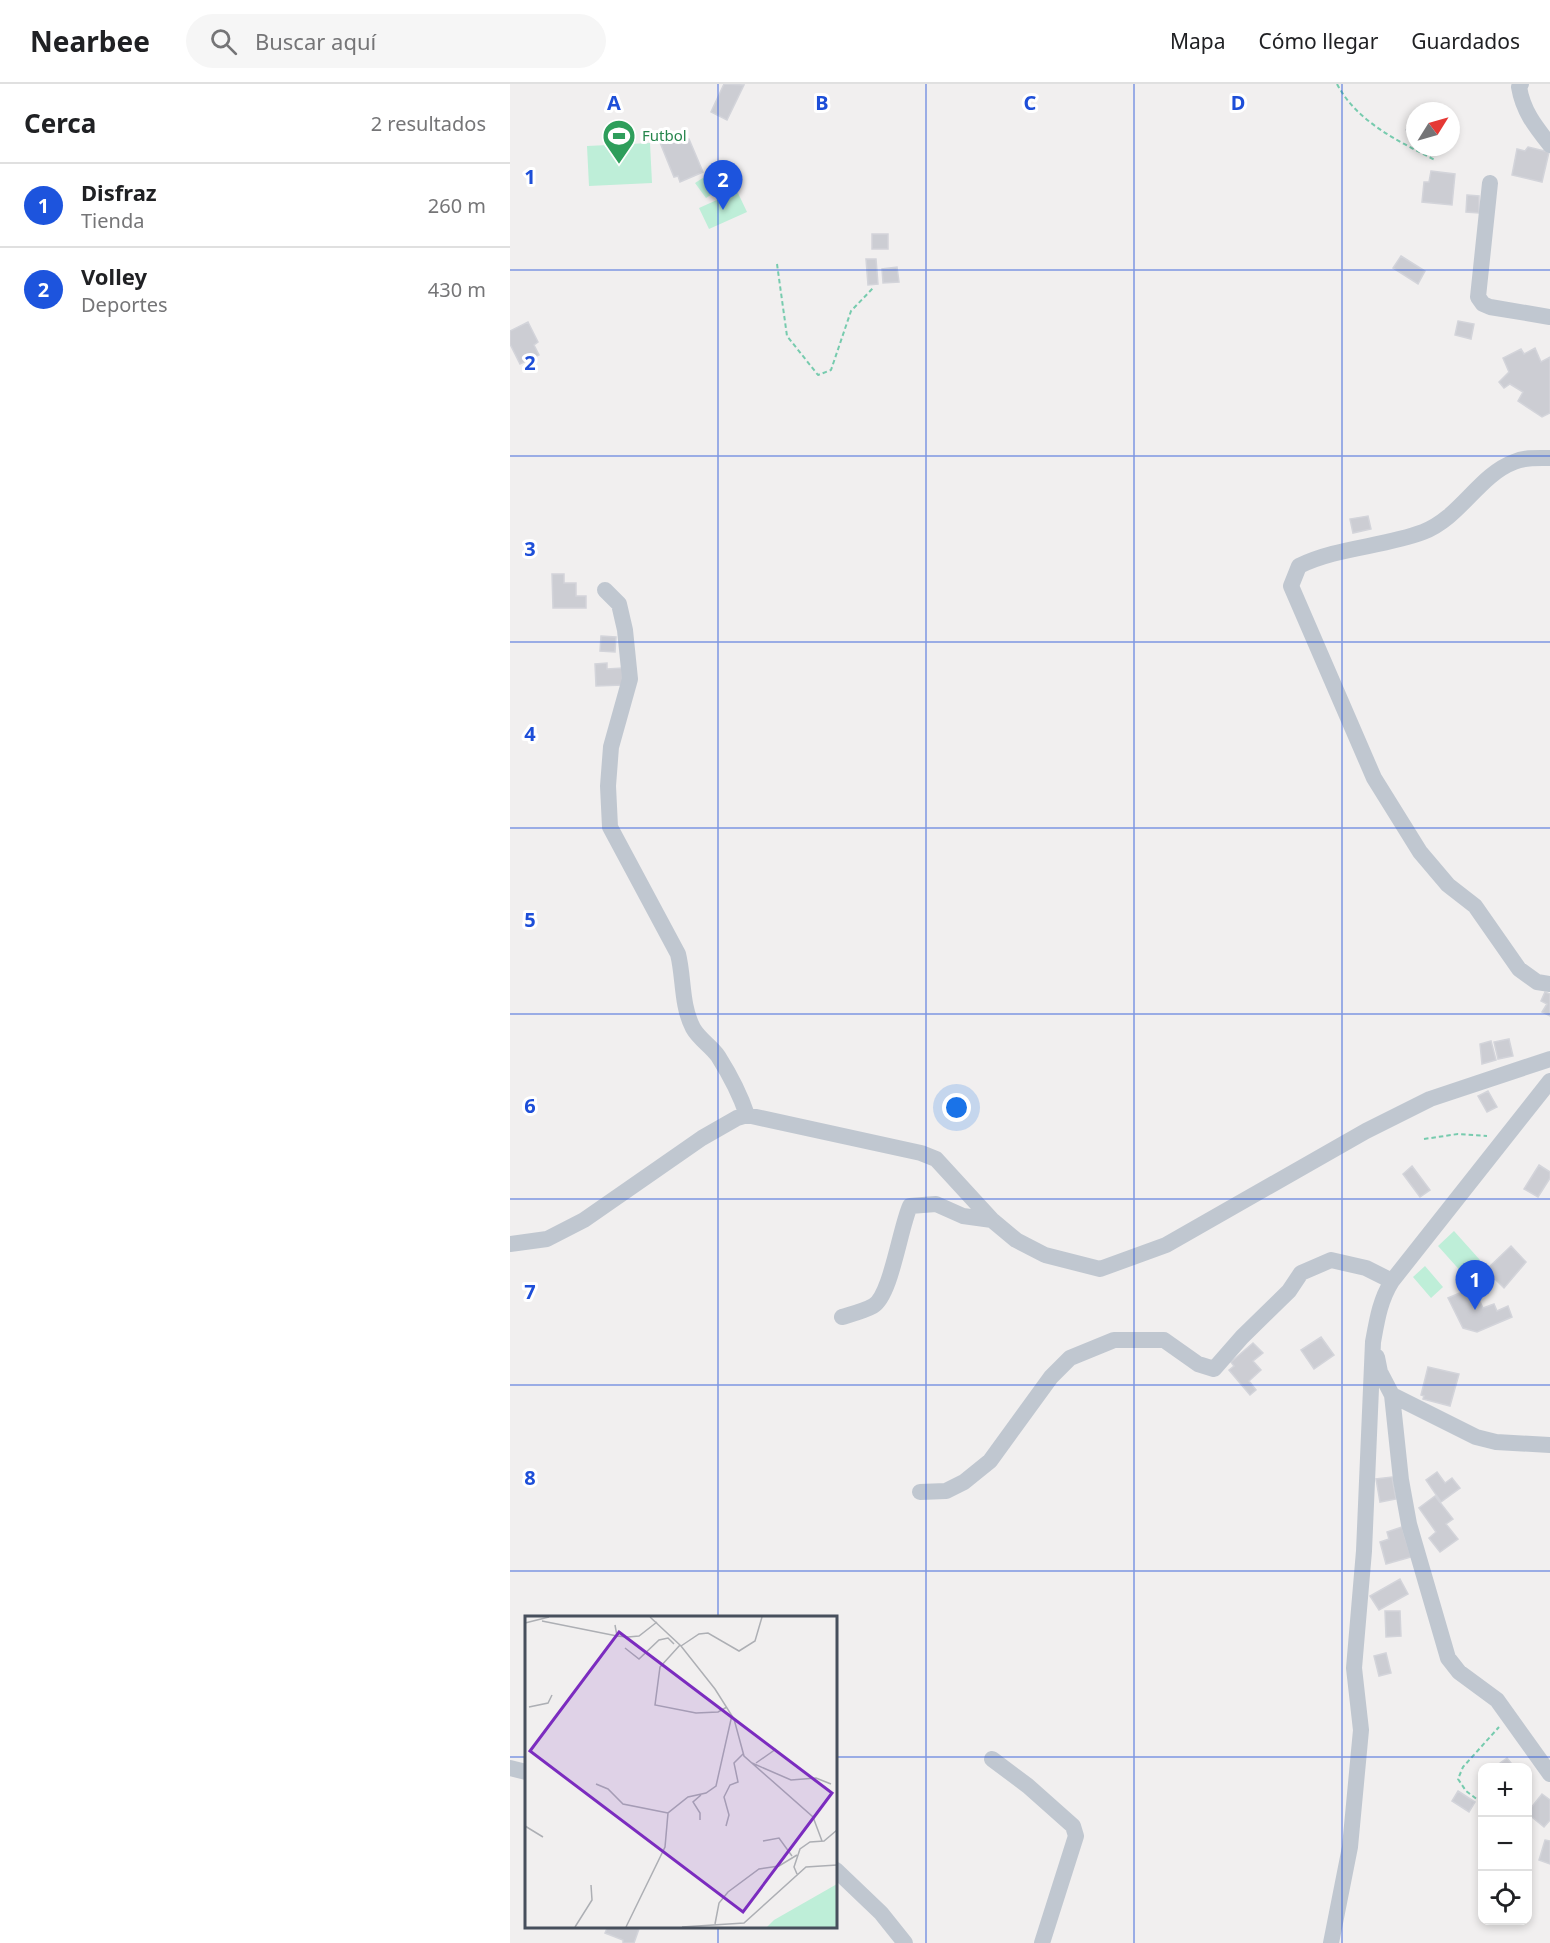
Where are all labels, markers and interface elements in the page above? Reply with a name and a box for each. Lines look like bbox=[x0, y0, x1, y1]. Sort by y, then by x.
search box bbox=[186, 14, 606, 68]
text: Nearbee bbox=[30, 22, 150, 60]
icon: search bbox=[207, 25, 240, 58]
text: Buscar aquí bbox=[255, 26, 376, 56]
text: Mapa bbox=[1170, 27, 1225, 55]
text: Cómo llegar bbox=[1258, 27, 1378, 55]
text: Guardados bbox=[1411, 27, 1520, 55]
text: A bbox=[607, 89, 621, 116]
text: B bbox=[815, 89, 829, 116]
text: C bbox=[1024, 89, 1037, 116]
text: D bbox=[1231, 89, 1245, 116]
north arrow bbox=[1406, 102, 1460, 156]
text: Cerca bbox=[24, 105, 96, 141]
text: 2 resultados bbox=[371, 110, 486, 137]
sports icon: Futbol bbox=[601, 118, 637, 165]
place label: Futbol bbox=[642, 125, 687, 145]
pin: 2 bbox=[704, 160, 742, 210]
text: 1 bbox=[524, 163, 536, 190]
text: Disfraz bbox=[81, 177, 157, 207]
text: 1 bbox=[38, 192, 49, 219]
text: 260 m bbox=[428, 192, 486, 219]
text: Tienda bbox=[81, 207, 144, 234]
text: Volley bbox=[81, 261, 147, 291]
text: 2 bbox=[38, 276, 49, 303]
text: 430 m bbox=[428, 276, 486, 303]
text: Deportes bbox=[81, 291, 168, 318]
text: 2 bbox=[524, 349, 536, 376]
text: 3 bbox=[524, 535, 536, 562]
text: 4 bbox=[524, 720, 536, 747]
text: 5 bbox=[524, 906, 536, 933]
text: 6 bbox=[524, 1092, 536, 1119]
your location bbox=[942, 1093, 971, 1122]
pin: 1 bbox=[1456, 1260, 1494, 1310]
text: 7 bbox=[524, 1278, 536, 1305]
text: 8 bbox=[524, 1464, 536, 1491]
inset map bbox=[525, 1616, 837, 1928]
map controls bbox=[1478, 1763, 1532, 1925]
button: + bbox=[1478, 1763, 1532, 1817]
button: − bbox=[1478, 1817, 1532, 1871]
button: locate bbox=[1478, 1871, 1532, 1925]

